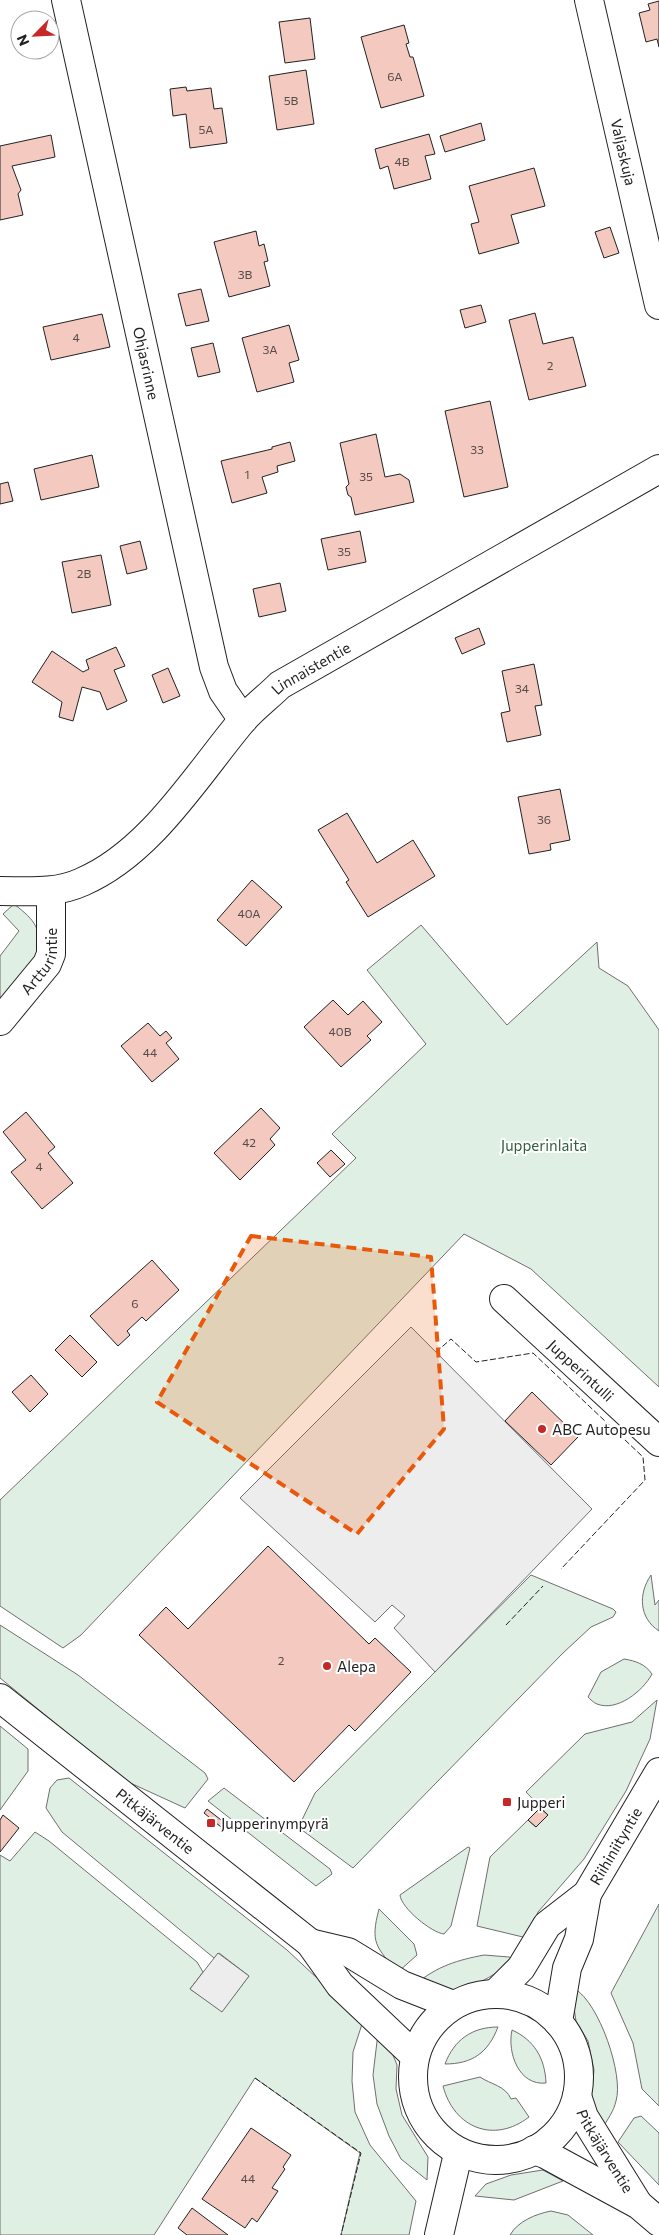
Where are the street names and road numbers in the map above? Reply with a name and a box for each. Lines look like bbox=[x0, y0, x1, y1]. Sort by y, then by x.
street label: Valjaskuja bbox=[608, 117, 640, 187]
street label: Ohjasrinne bbox=[130, 325, 163, 402]
street label: Linnaistentie bbox=[267, 638, 353, 698]
street label: Artturintie bbox=[17, 928, 60, 998]
street label: Jupperintulli bbox=[545, 1335, 618, 1405]
street label: Pitkäjärventie bbox=[113, 1784, 198, 1857]
street label: Riihiniityntie bbox=[585, 1804, 645, 1888]
street label: Pitkäjärventie bbox=[573, 2107, 638, 2196]

